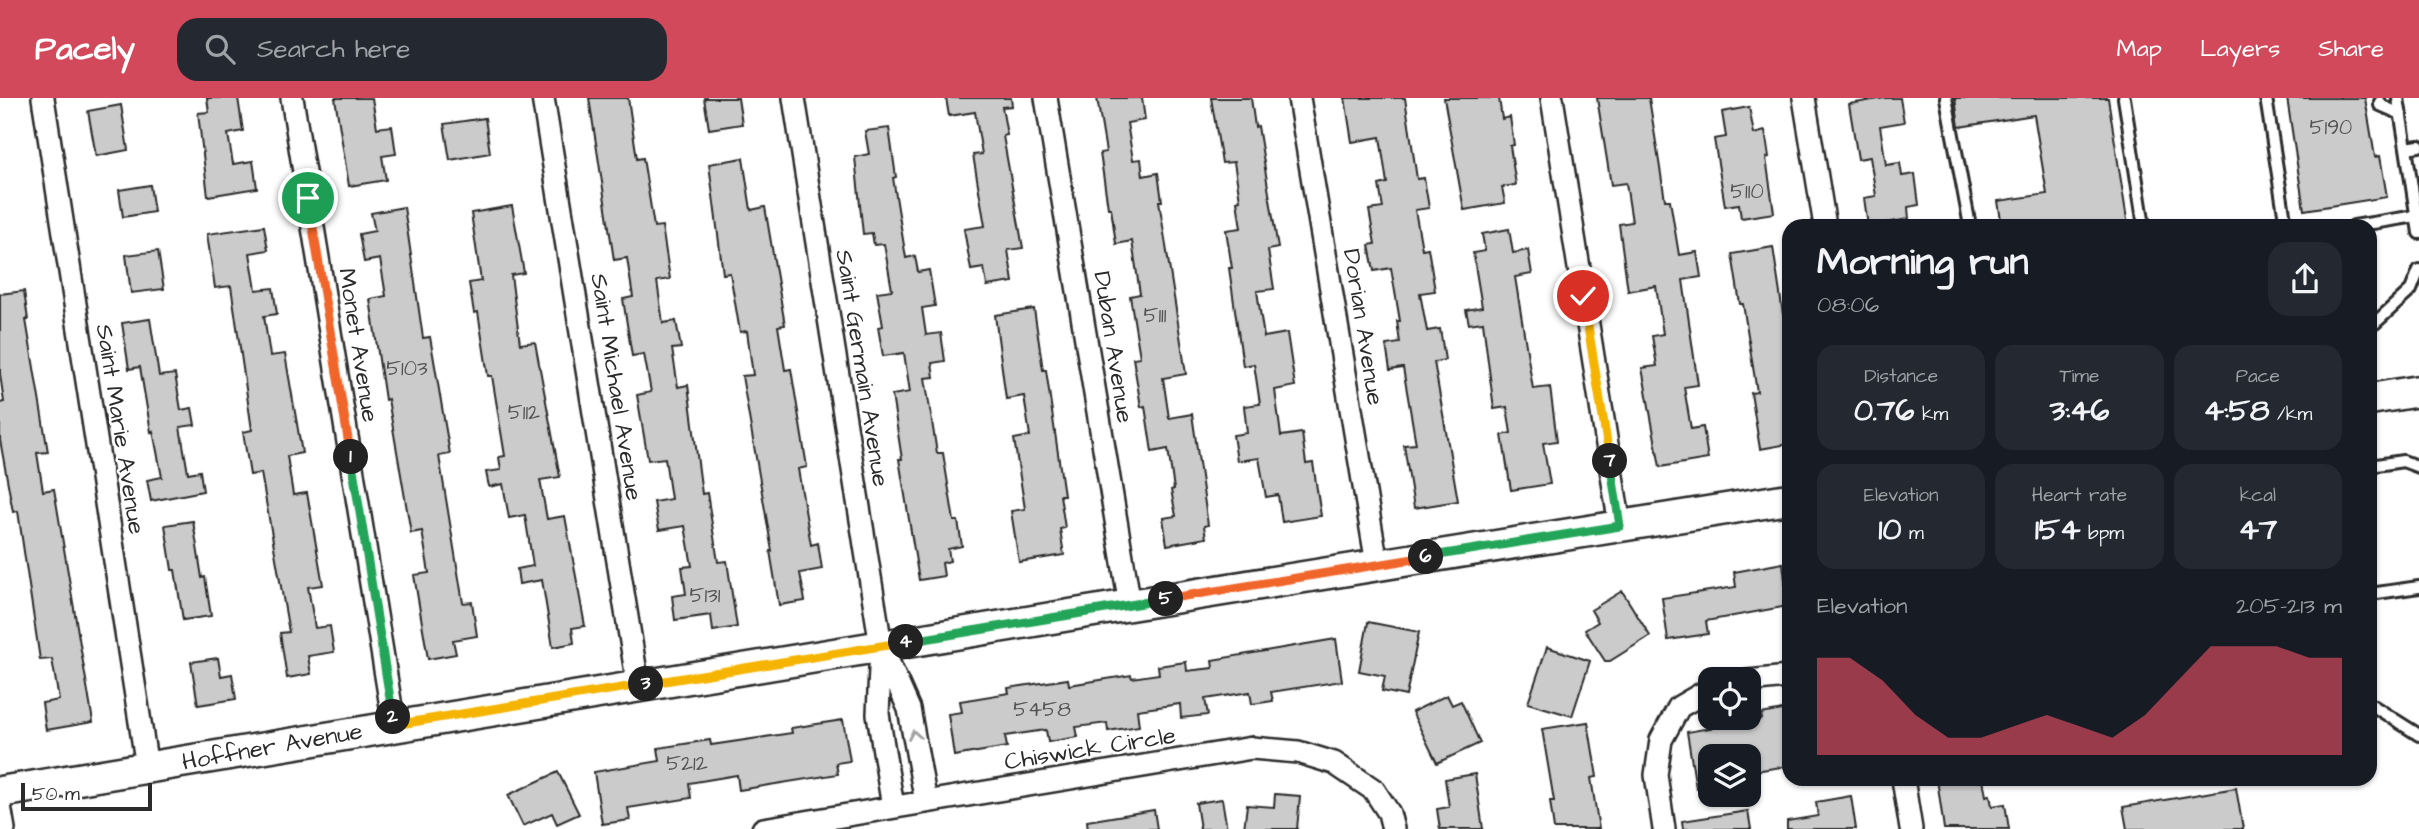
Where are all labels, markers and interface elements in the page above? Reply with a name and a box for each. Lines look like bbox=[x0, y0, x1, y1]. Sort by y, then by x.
search box bbox=[177, 18, 667, 81]
text: Pacely bbox=[35, 26, 135, 72]
icon: search bbox=[201, 30, 239, 68]
text: Search here bbox=[257, 31, 410, 67]
text: Map bbox=[2117, 32, 2162, 66]
text: Layers bbox=[2200, 32, 2280, 66]
text: Share bbox=[2318, 32, 2384, 66]
house number: 5190 bbox=[2310, 113, 2352, 142]
pin bbox=[278, 168, 338, 228]
house number: 5110 bbox=[1730, 177, 1764, 206]
icon: arrive bbox=[289, 179, 327, 217]
text: Morning run bbox=[1817, 237, 2029, 289]
button: share bbox=[2268, 242, 2342, 316]
street label: Saint Germain Avenue bbox=[826, 247, 898, 489]
street label: Dorian Avenue bbox=[1334, 247, 1392, 408]
street label: Monet Avenue bbox=[329, 266, 387, 425]
pin bbox=[1553, 266, 1613, 326]
street label: Duban Avenue bbox=[1084, 269, 1142, 425]
street label: Saint Michael Avenue bbox=[581, 271, 651, 503]
icon: check bbox=[1564, 277, 1602, 315]
text: 08:06 bbox=[1817, 289, 1879, 321]
house number: 5111 bbox=[1144, 301, 1167, 330]
street label: Saint Marie Avenue bbox=[87, 322, 153, 537]
house number: 5103 bbox=[386, 354, 428, 383]
text: Distance bbox=[1864, 363, 1938, 390]
text: Time bbox=[2060, 363, 2099, 390]
text: Pace bbox=[2236, 363, 2280, 390]
text: 0.76 bbox=[1854, 390, 1914, 432]
text: 3:46 bbox=[2050, 390, 2109, 432]
text: 4:58 bbox=[2203, 390, 2270, 432]
house number: 5112 bbox=[508, 398, 540, 427]
text: km bbox=[1914, 401, 1948, 428]
text: /km bbox=[2270, 401, 2312, 428]
pin: 1 bbox=[334, 440, 368, 474]
text: 1 bbox=[349, 443, 352, 470]
pin: 7 bbox=[1592, 444, 1628, 478]
text: 7 bbox=[1604, 447, 1615, 474]
text: Elevation bbox=[1864, 482, 1939, 509]
text: Heart rate bbox=[2032, 482, 2127, 509]
text: kcal bbox=[2240, 482, 2276, 509]
text: 10 bbox=[1879, 509, 1901, 551]
text: 154 bbox=[2035, 509, 2080, 551]
text: 47 bbox=[2238, 509, 2277, 551]
text: m bbox=[1901, 520, 1924, 547]
text: bpm bbox=[2080, 520, 2124, 547]
pin: 6 bbox=[1408, 540, 1444, 574]
text: 6 bbox=[1420, 543, 1431, 570]
house number: 5131 bbox=[690, 581, 721, 610]
pin: 5 bbox=[1148, 582, 1184, 616]
text: 5 bbox=[1159, 585, 1172, 612]
text: Elevation bbox=[1817, 590, 1908, 622]
text: 205–213 m bbox=[2236, 590, 2342, 622]
pin: 4 bbox=[888, 624, 923, 660]
text: 4 bbox=[899, 628, 912, 655]
pin: 3 bbox=[628, 666, 664, 702]
map controls bbox=[1698, 667, 1761, 807]
button: locate bbox=[1698, 667, 1761, 730]
text: 3 bbox=[641, 670, 650, 697]
house number: 5458 bbox=[1013, 695, 1071, 724]
pin: 2 bbox=[376, 700, 410, 734]
text: 2 bbox=[387, 703, 398, 730]
street label: Hoffner Avenue bbox=[179, 714, 365, 780]
street label: Chiswick Circle bbox=[1002, 719, 1178, 779]
one-way arrow bbox=[907, 729, 922, 741]
button: layers bbox=[1698, 744, 1761, 807]
house number: 5212 bbox=[666, 749, 708, 778]
scale bar bbox=[21, 780, 152, 812]
text: 50 m bbox=[32, 781, 80, 808]

